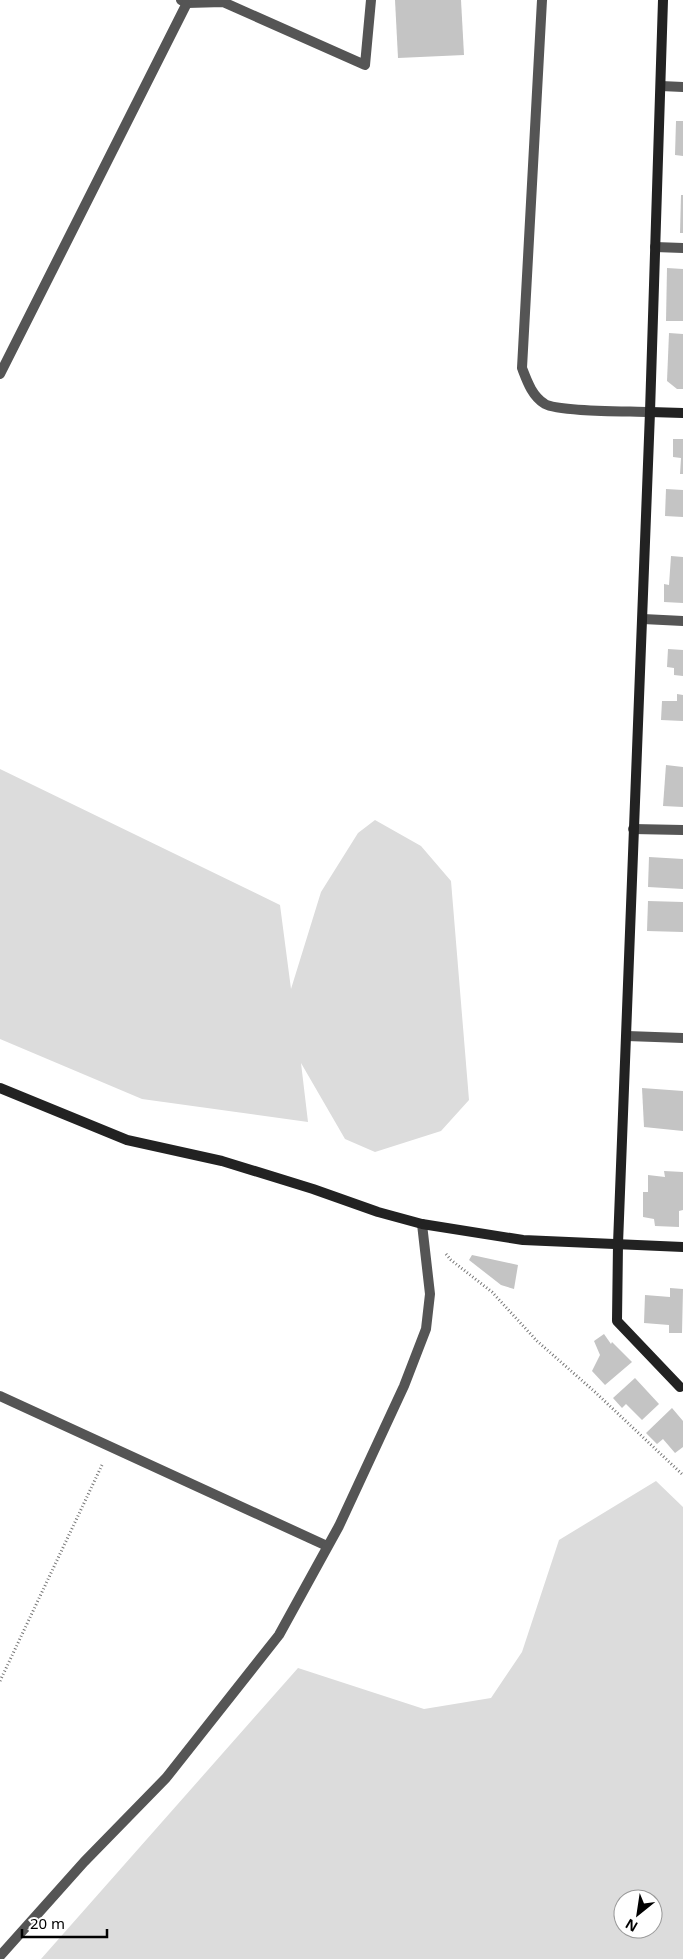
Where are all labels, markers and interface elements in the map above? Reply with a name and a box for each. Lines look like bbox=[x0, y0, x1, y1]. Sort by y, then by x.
north arrow bbox=[613, 1889, 663, 1939]
scale bar bbox=[22, 1906, 108, 1938]
text: 20 m bbox=[30, 1913, 65, 1933]
text: N bbox=[622, 1915, 641, 1937]

